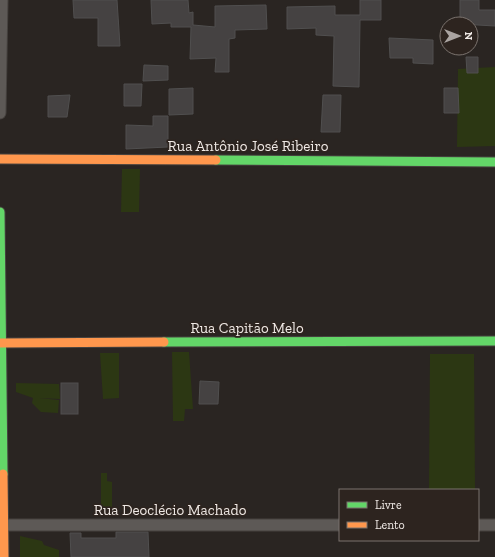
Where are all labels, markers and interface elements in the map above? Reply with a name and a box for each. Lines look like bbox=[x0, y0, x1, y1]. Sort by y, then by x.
north arrow bbox=[439, 16, 479, 56]
text: N bbox=[462, 32, 475, 41]
street label: Rua Antônio José Ribeiro bbox=[168, 137, 329, 155]
street label: Rua Capitão Melo bbox=[190, 319, 304, 337]
legend bbox=[339, 489, 479, 541]
text: Livre bbox=[375, 498, 402, 512]
street label: Rua Deoclécio Machado bbox=[94, 501, 247, 519]
text: Lento bbox=[375, 518, 405, 532]

